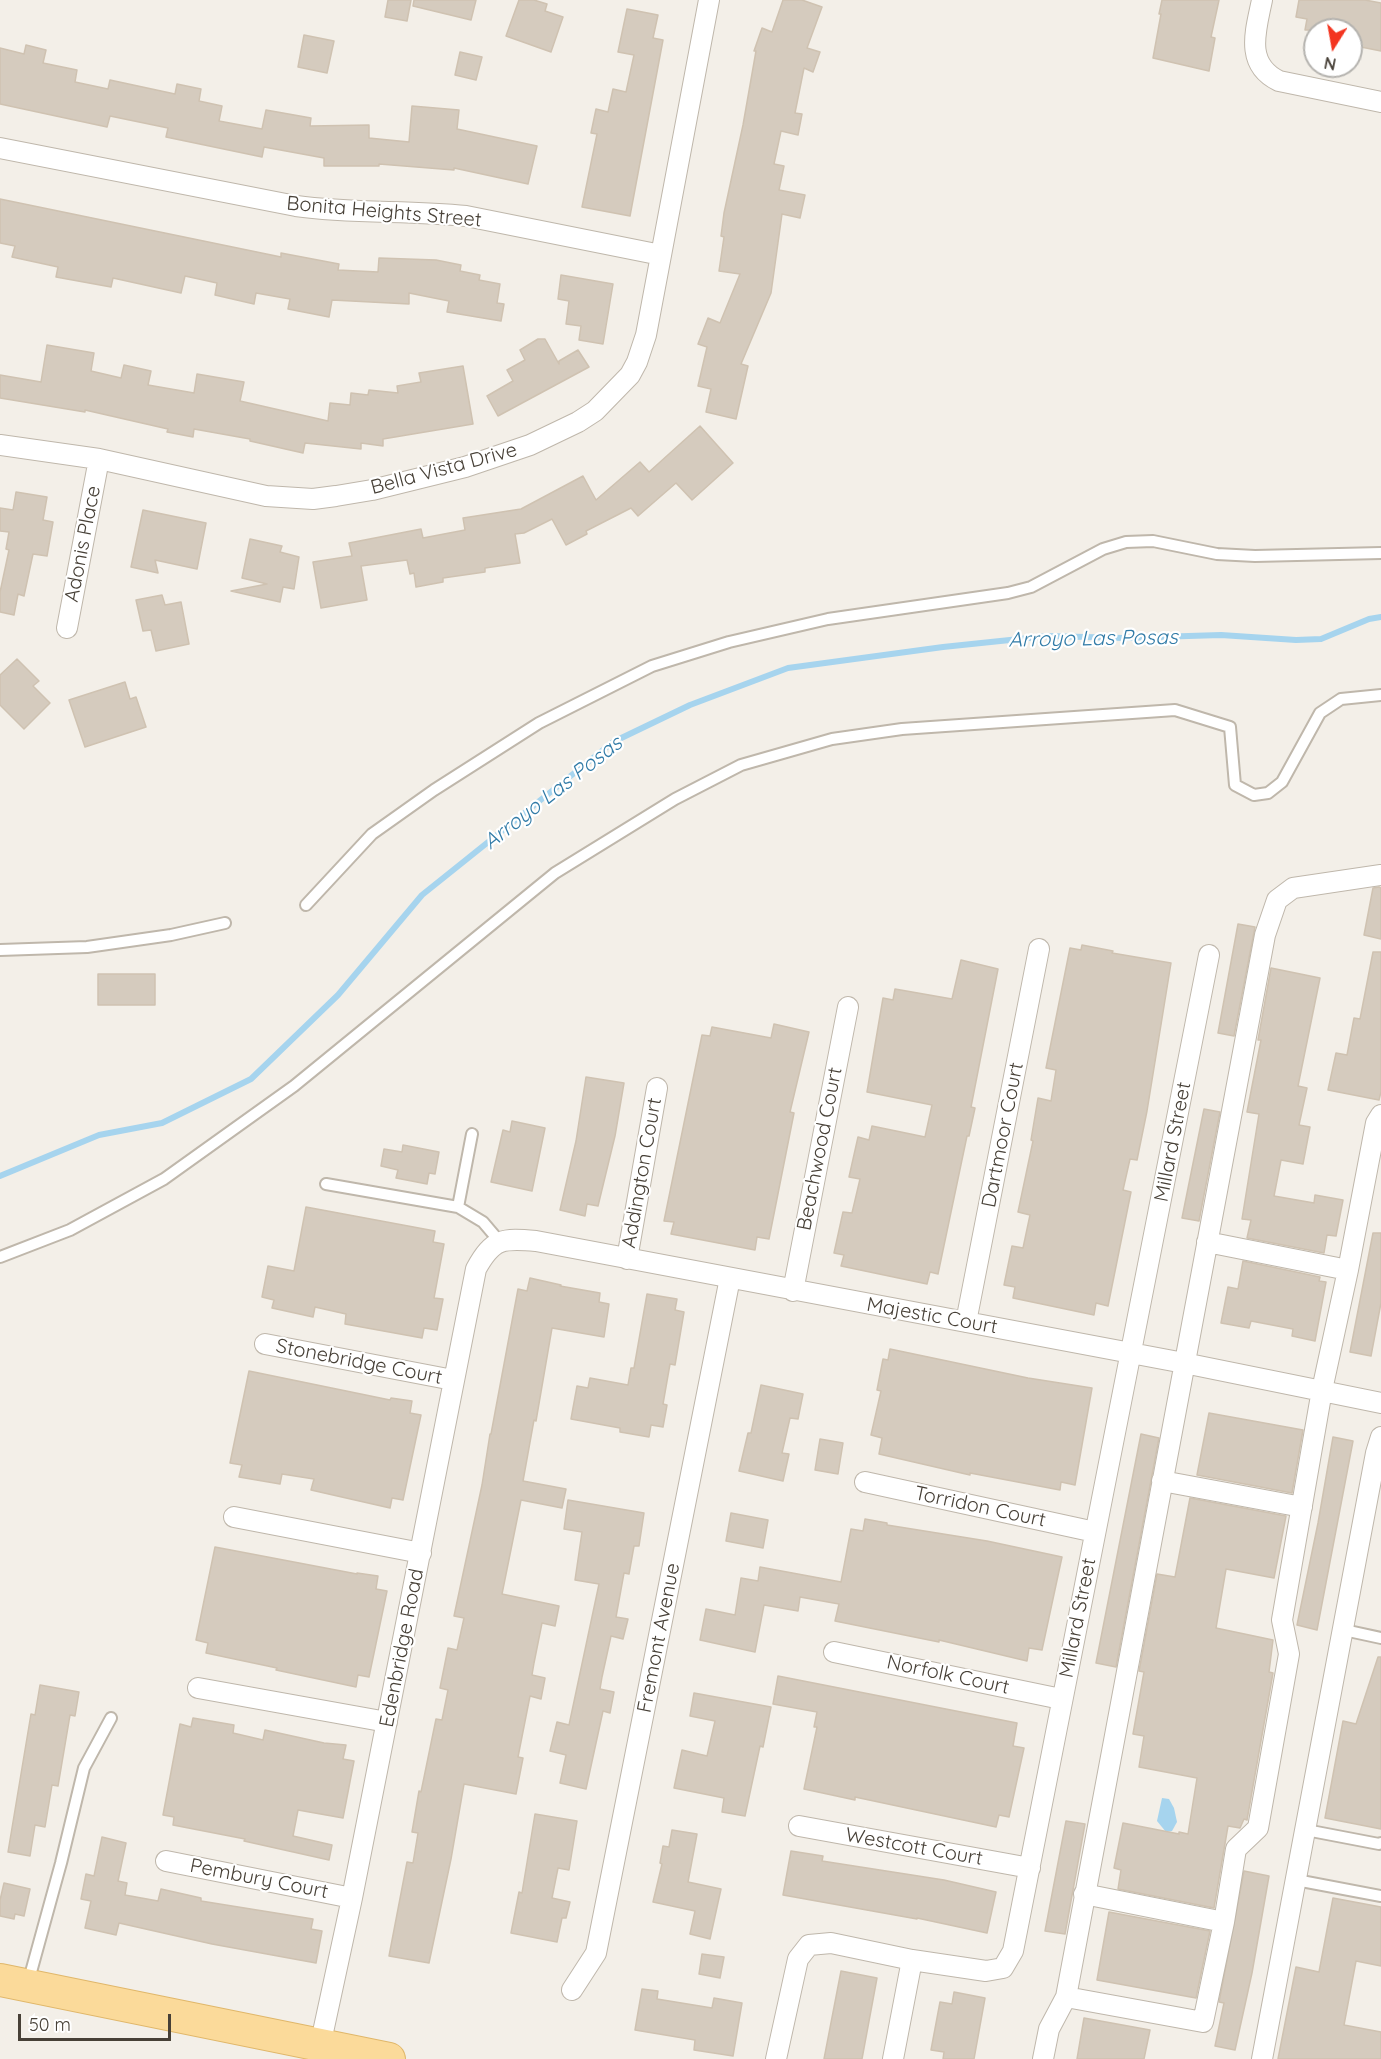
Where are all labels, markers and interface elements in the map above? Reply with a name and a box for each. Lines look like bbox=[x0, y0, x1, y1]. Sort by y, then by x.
north arrow bbox=[1303, 18, 1363, 78]
text: N bbox=[1322, 53, 1338, 75]
street label: Bonita Heights Street bbox=[285, 192, 483, 232]
street label: Bella Vista Drive bbox=[368, 438, 520, 500]
street label: Adonis Place bbox=[60, 484, 106, 604]
water label: Arroyo Las Posas bbox=[1008, 625, 1178, 653]
water label: Arroyo Las Posas bbox=[479, 731, 627, 855]
street label: Dartmoor Court bbox=[977, 1060, 1029, 1210]
street label: Beachwood Court bbox=[792, 1065, 848, 1233]
street label: Millard Street bbox=[1150, 1080, 1196, 1204]
street label: Addington Court bbox=[617, 1096, 667, 1250]
street label: Majestic Court bbox=[865, 1293, 999, 1339]
street label: Stonebridge Court bbox=[274, 1334, 444, 1390]
street label: Torridon Court bbox=[912, 1481, 1048, 1533]
street label: Millard Street bbox=[1055, 1556, 1101, 1680]
street label: Fremont Avenue bbox=[633, 1561, 685, 1715]
street label: Edenbridge Road bbox=[375, 1567, 429, 1729]
street label: Norfolk Court bbox=[885, 1650, 1011, 1700]
street label: Westcott Court bbox=[844, 1823, 984, 1871]
street label: Pembury Court bbox=[188, 1854, 330, 1904]
scale bar bbox=[21, 2002, 174, 2040]
text: 50 m bbox=[29, 2013, 71, 2036]

